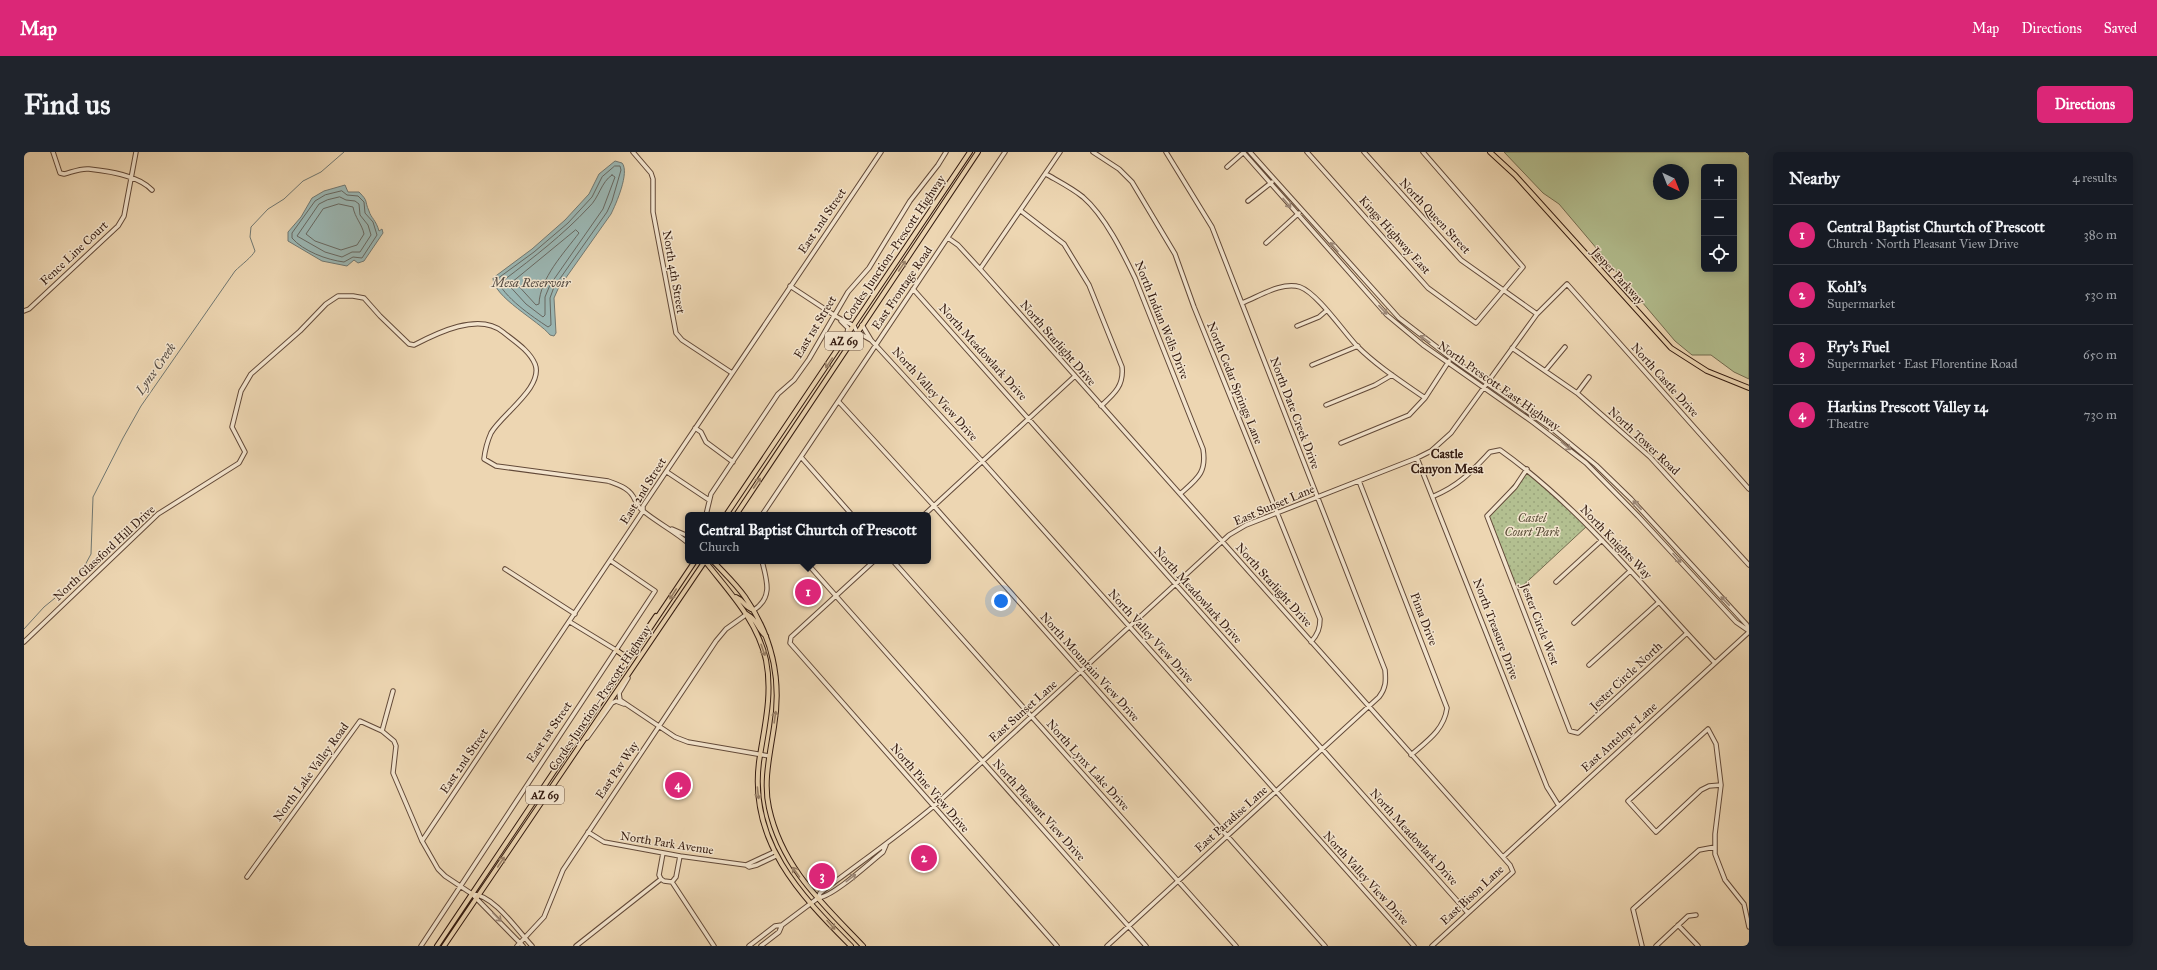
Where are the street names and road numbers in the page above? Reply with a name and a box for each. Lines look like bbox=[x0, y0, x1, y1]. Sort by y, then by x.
street label: Cordes Junction–Prescott Highway bbox=[840, 172, 949, 324]
street label: North Queen Street bbox=[1397, 175, 1474, 257]
street label: East 2nd Street bbox=[795, 185, 849, 256]
street label: Kings Highway East bbox=[1356, 193, 1434, 278]
street label: Fence Line Court bbox=[37, 218, 111, 288]
street label: North 4th Street bbox=[660, 229, 688, 315]
street label: Jasper Parkway bbox=[1587, 243, 1648, 308]
street label: East Frontage Road bbox=[869, 244, 936, 333]
street label: North Indian Wells Drive bbox=[1132, 259, 1192, 381]
street label: East 1st Street bbox=[791, 292, 840, 361]
street label: North Starlight Drive bbox=[1017, 298, 1099, 389]
street label: North Meadowlark Drive bbox=[936, 301, 1030, 403]
street label: North Cedar Springs Lane bbox=[1203, 320, 1266, 447]
road number: AZ 69 bbox=[825, 332, 863, 350]
street label: North Prescott East Highway bbox=[1435, 338, 1563, 435]
street label: North Castle Drive bbox=[1628, 340, 1702, 420]
street label: North Valley View Drive bbox=[889, 344, 981, 444]
street label: North Date Creek Drive bbox=[1267, 355, 1323, 471]
street label: North Tower Road bbox=[1605, 404, 1683, 478]
street label: East 2nd Street bbox=[617, 455, 669, 527]
street label: East Sunset Lane bbox=[1232, 482, 1316, 528]
street label: North Glassford Hill Drive bbox=[50, 502, 158, 604]
street label: North Knights Way bbox=[1577, 502, 1655, 583]
street label: North Starlight Drive bbox=[1232, 540, 1315, 631]
street label: North Meadowlark Drive bbox=[1151, 544, 1245, 646]
street label: North Treasure Drive bbox=[1470, 577, 1522, 681]
street label: Jester Circle West bbox=[1516, 579, 1562, 668]
street label: North Valley View Drive bbox=[1105, 586, 1197, 686]
street label: Pima Drive bbox=[1407, 591, 1441, 647]
street label: North Mountain View Drive bbox=[1037, 610, 1143, 724]
street label: Cordes Junction–Prescott Highway bbox=[546, 622, 655, 774]
street label: Jester Circle North bbox=[1586, 639, 1666, 715]
street label: East Sunset Lane bbox=[986, 677, 1060, 745]
street label: East 1st Street bbox=[523, 698, 575, 765]
street label: East Antelope Lane bbox=[1578, 699, 1660, 775]
street label: North Lynx Lake Drive bbox=[1043, 717, 1133, 813]
street label: North Lake Valley Road bbox=[270, 720, 352, 824]
street label: East 2nd Street bbox=[437, 725, 491, 796]
street label: East Pav Way bbox=[593, 738, 642, 801]
street label: North Pine View Drive bbox=[888, 741, 972, 835]
street label: North Pleasant View Drive bbox=[990, 756, 1088, 864]
street label: East Paradise Lane bbox=[1192, 783, 1270, 855]
road number: AZ 69 bbox=[526, 786, 564, 804]
street label: North Meadowlark Drive bbox=[1367, 786, 1461, 888]
street label: North Valley View Drive bbox=[1320, 828, 1412, 928]
street label: North Park Avenue bbox=[619, 829, 715, 857]
street label: East Bison Lane bbox=[1438, 862, 1506, 928]

